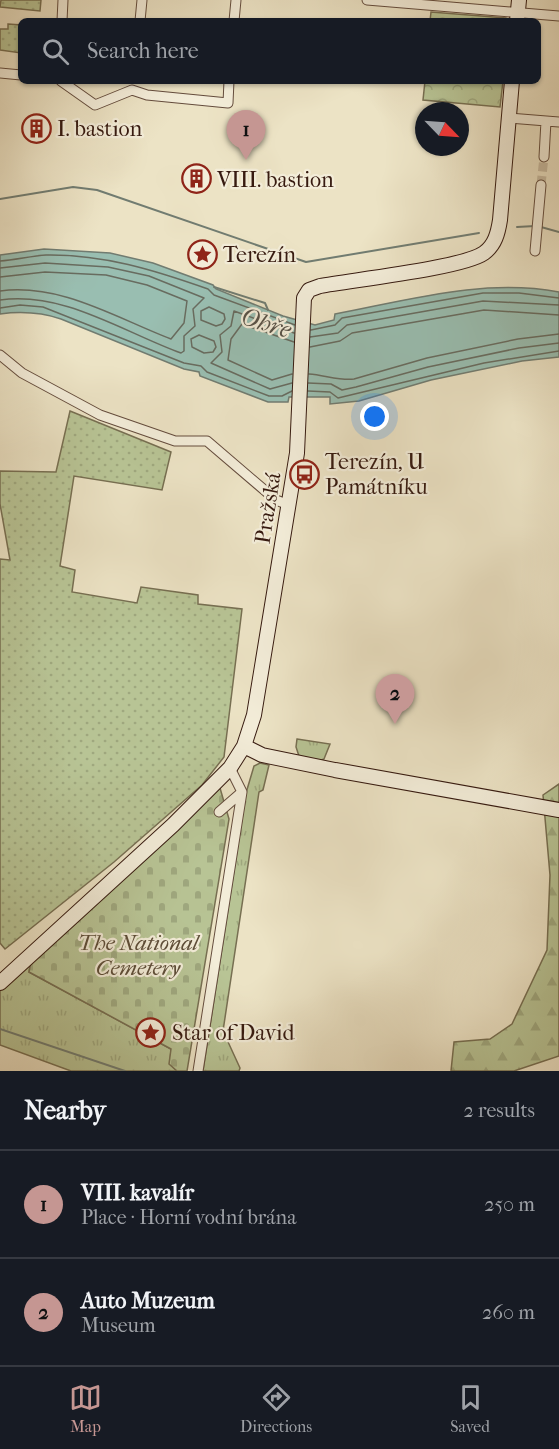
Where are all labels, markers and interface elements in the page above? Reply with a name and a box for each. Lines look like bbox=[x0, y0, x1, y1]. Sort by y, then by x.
search box bbox=[18, 18, 541, 84]
icon: search bbox=[39, 35, 72, 68]
text: Search here bbox=[87, 38, 199, 64]
north arrow bbox=[415, 102, 469, 156]
pin: 1 bbox=[226, 110, 266, 160]
building icon: I. bastion bbox=[20, 112, 52, 144]
place label: I. bastion bbox=[57, 116, 143, 142]
building icon: VIII. bastion bbox=[180, 163, 212, 195]
place label: VIII. bastion bbox=[216, 167, 334, 193]
place icon: Terezín bbox=[186, 238, 218, 270]
place label: Terezín bbox=[223, 242, 296, 268]
water label: Ohře bbox=[238, 302, 296, 344]
your location bbox=[360, 402, 389, 431]
place label: Terezín, U Památníku bbox=[325, 449, 428, 500]
bus stop icon: Terezín, U Památníku bbox=[288, 458, 320, 490]
street label: Pražská bbox=[250, 470, 287, 546]
pin: 2 bbox=[376, 674, 414, 724]
park label: The National Cemetery bbox=[78, 930, 201, 981]
place icon: Star of David bbox=[135, 1016, 167, 1048]
place label: Star of David bbox=[172, 1020, 295, 1046]
text: Nearby bbox=[24, 1095, 106, 1126]
text: 2 results bbox=[464, 1099, 535, 1122]
text: VIII. kavalír bbox=[81, 1180, 194, 1206]
text: 1 bbox=[40, 1193, 47, 1216]
text: 250 m bbox=[484, 1193, 535, 1216]
text: Place · Horní vodní brána bbox=[81, 1206, 296, 1229]
text: Auto Muzeum bbox=[81, 1288, 215, 1314]
text: 2 bbox=[38, 1301, 49, 1324]
text: 260 m bbox=[482, 1301, 535, 1324]
text: Museum bbox=[81, 1314, 156, 1337]
tab: Map bbox=[69, 1381, 102, 1436]
tab: Directions bbox=[240, 1381, 312, 1436]
tab: Saved bbox=[450, 1381, 490, 1436]

